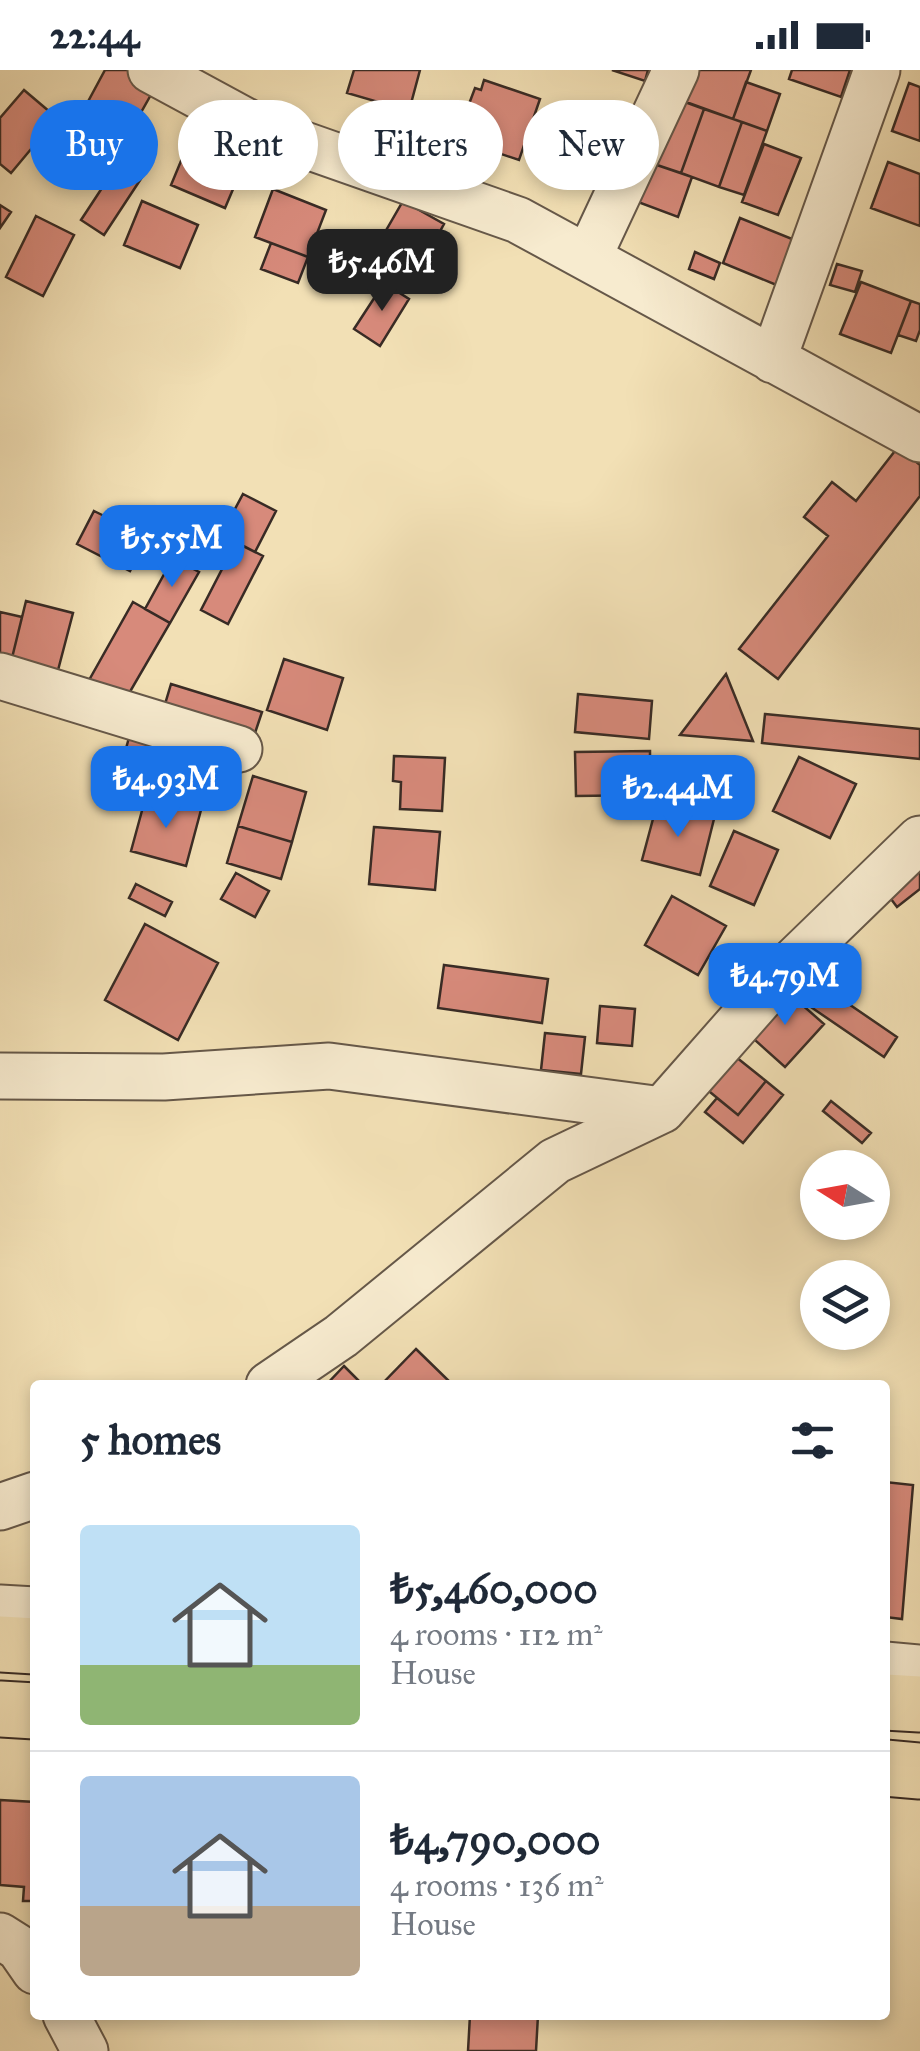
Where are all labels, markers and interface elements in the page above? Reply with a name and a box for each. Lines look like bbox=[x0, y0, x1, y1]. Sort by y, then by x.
text: 22:44 bbox=[50, 12, 139, 58]
chip: Buy bbox=[30, 100, 158, 190]
chip: Rent bbox=[178, 100, 318, 190]
chip: Filters bbox=[338, 100, 503, 190]
chip: New bbox=[523, 100, 659, 190]
pin: ₺5.46M bbox=[301, 229, 463, 314]
text: ₺5.46M bbox=[329, 242, 435, 281]
pin: ₺5.55M bbox=[91, 505, 253, 590]
text: ₺5.55M bbox=[121, 518, 223, 557]
pin: ₺4.93M bbox=[85, 746, 247, 831]
pin: ₺2.44M bbox=[597, 755, 759, 840]
text: ₺4.93M bbox=[113, 759, 219, 798]
text: ₺2.44M bbox=[623, 768, 733, 807]
pin: ₺4.79M bbox=[704, 943, 866, 1028]
text: ₺4.79M bbox=[731, 956, 839, 995]
north arrow bbox=[800, 1150, 890, 1240]
map controls bbox=[800, 1150, 890, 1350]
button: layers bbox=[800, 1260, 890, 1350]
icon: filters bbox=[785, 1413, 840, 1468]
text: 5 homes bbox=[80, 1414, 221, 1466]
text: ₺5,460,000 bbox=[390, 1563, 598, 1615]
icon: home bbox=[160, 1565, 280, 1685]
text: 4 rooms · 112 m² bbox=[390, 1615, 603, 1654]
text: House bbox=[390, 1654, 476, 1693]
text: ₺4,790,000 bbox=[390, 1814, 600, 1866]
icon: home bbox=[160, 1816, 280, 1936]
text: 4 rooms · 136 m² bbox=[390, 1866, 603, 1905]
text: House bbox=[390, 1905, 476, 1944]

